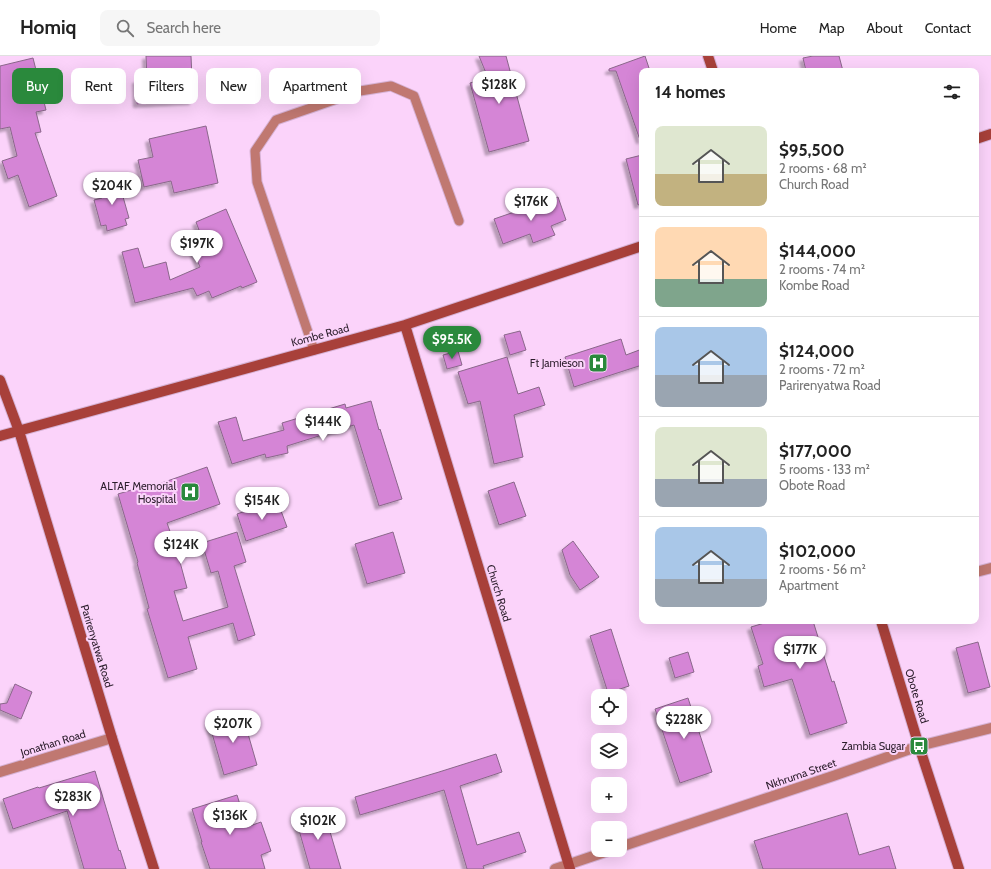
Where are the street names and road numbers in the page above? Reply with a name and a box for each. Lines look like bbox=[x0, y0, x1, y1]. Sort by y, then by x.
street label: Kombe Road bbox=[289, 321, 351, 349]
street label: Church Road bbox=[484, 563, 514, 623]
street label: Parirenyatwa Road bbox=[78, 603, 116, 689]
street label: Obote Road bbox=[902, 667, 932, 725]
street label: Jonathan Road bbox=[18, 726, 87, 760]
street label: Nkhruma Street bbox=[764, 755, 838, 793]

